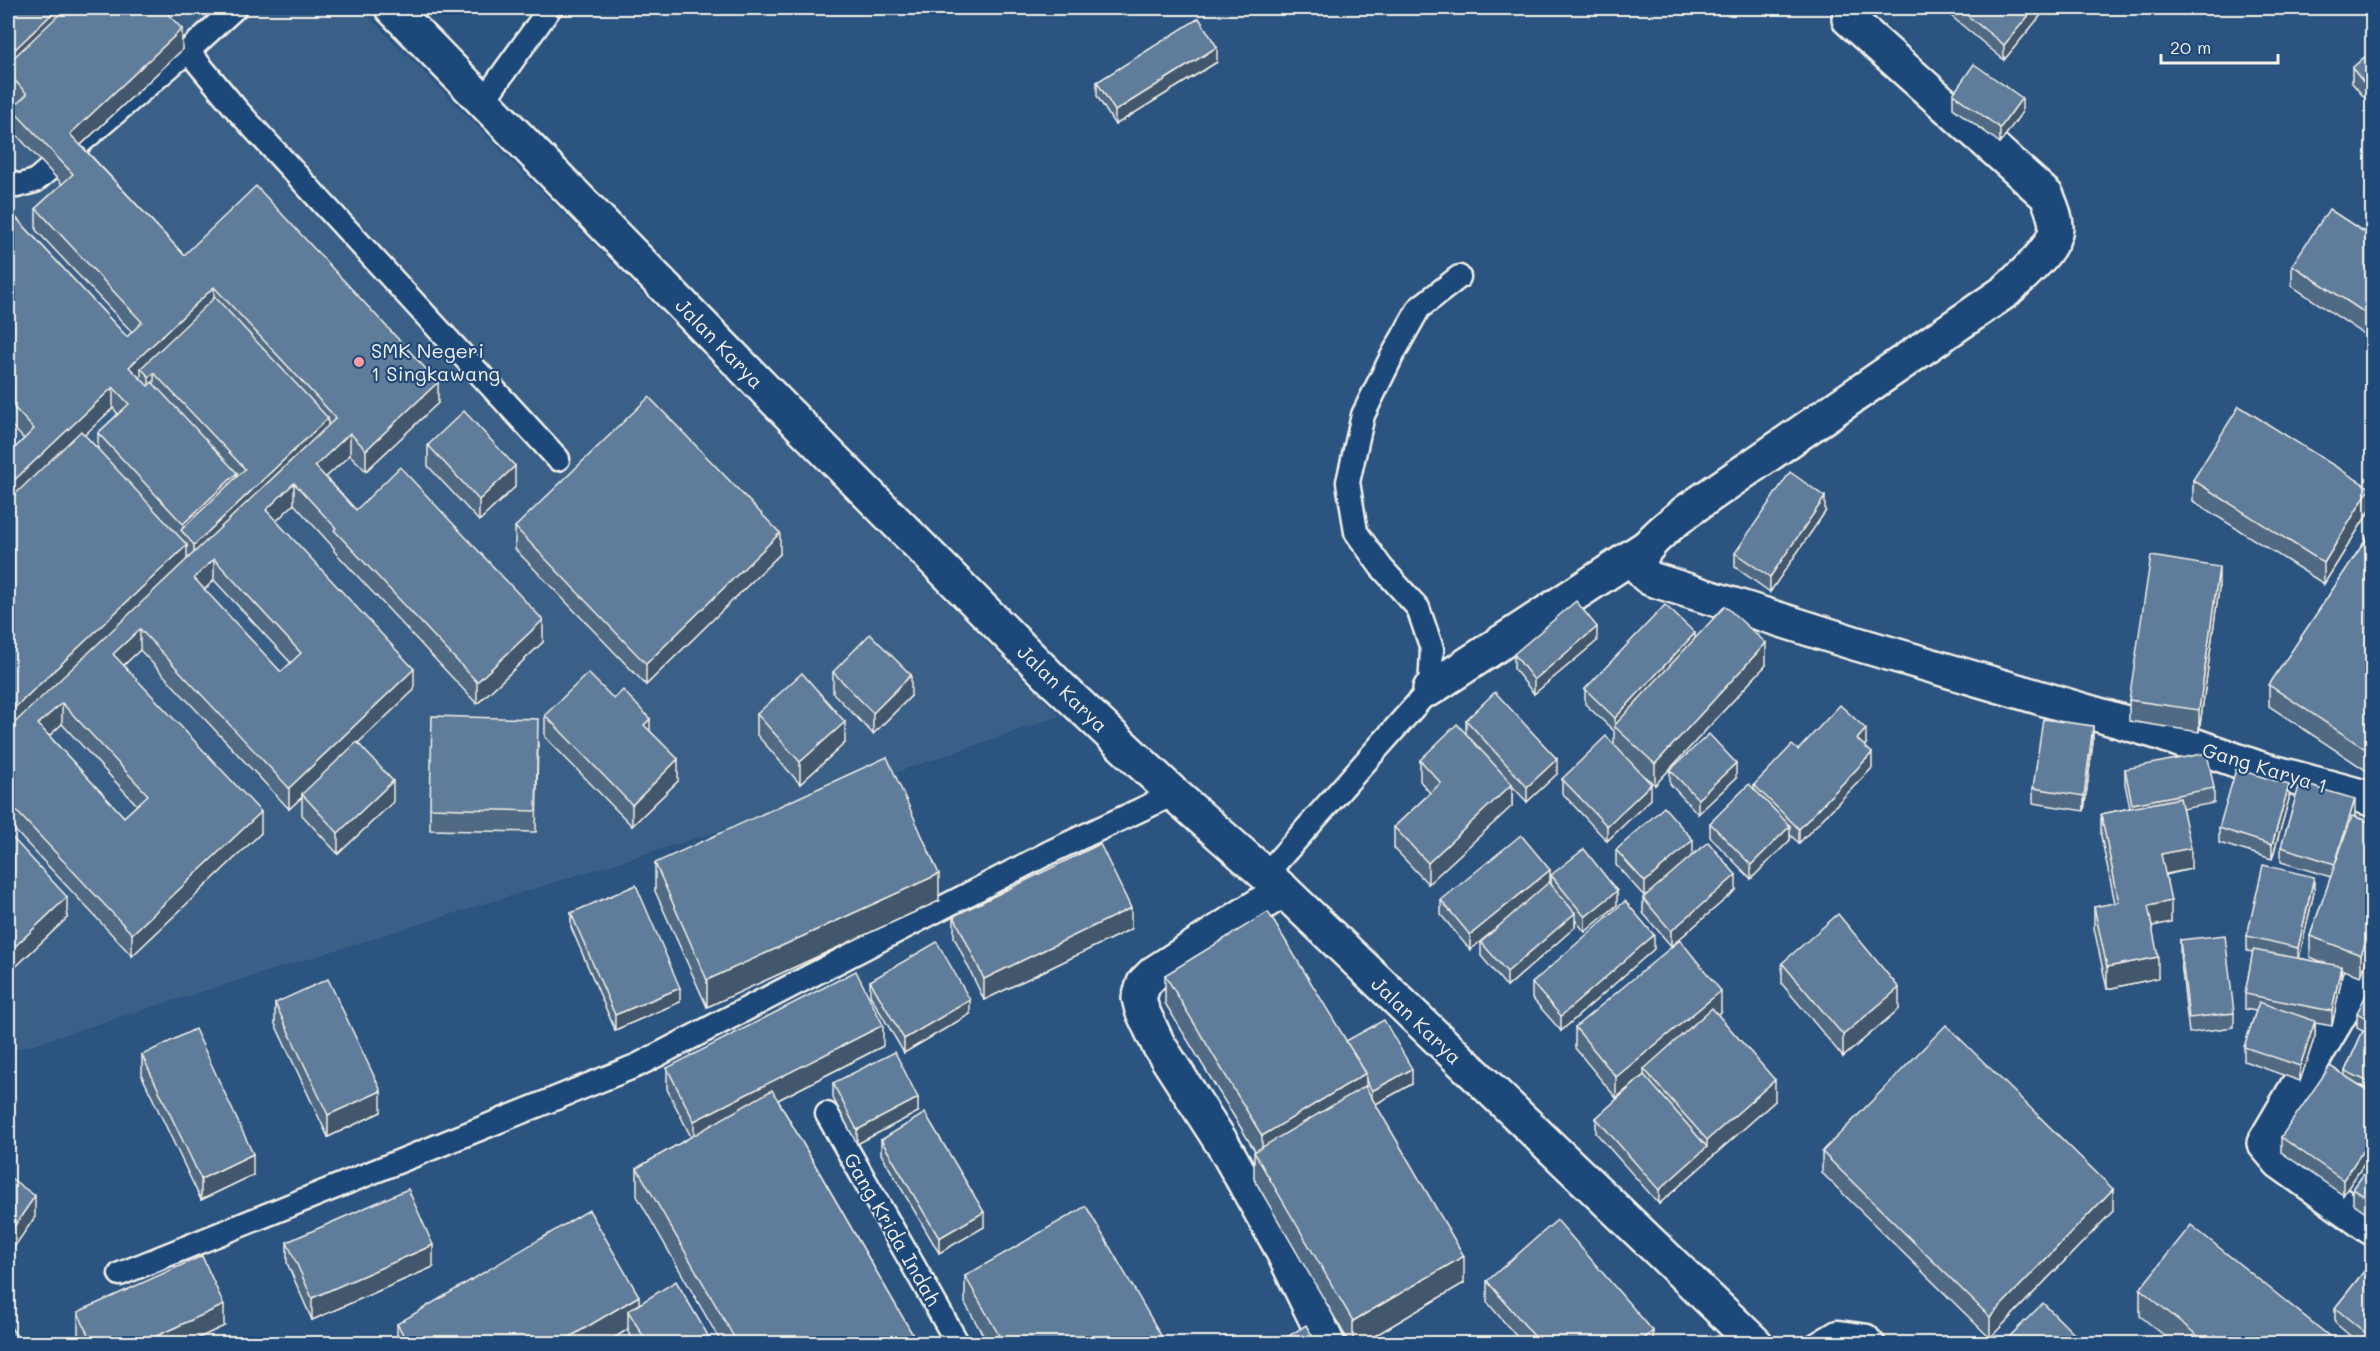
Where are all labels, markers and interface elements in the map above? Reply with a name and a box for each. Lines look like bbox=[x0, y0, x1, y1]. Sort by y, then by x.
scale bar bbox=[2161, 27, 2278, 65]
text: 20 m bbox=[2170, 35, 2211, 59]
street label: Jalan Karya bbox=[670, 292, 770, 394]
place label: SMK Negeri 1 Singkawang bbox=[371, 337, 500, 386]
marker: SMK Negeri 1 Singkawang bbox=[352, 355, 366, 369]
street label: Jalan Karya bbox=[1012, 638, 1114, 738]
street label: Gang Karya 1 bbox=[2199, 736, 2331, 798]
street label: Jalan Karya bbox=[1366, 970, 1468, 1070]
street label: Gang Krida Indah bbox=[839, 1148, 947, 1310]

